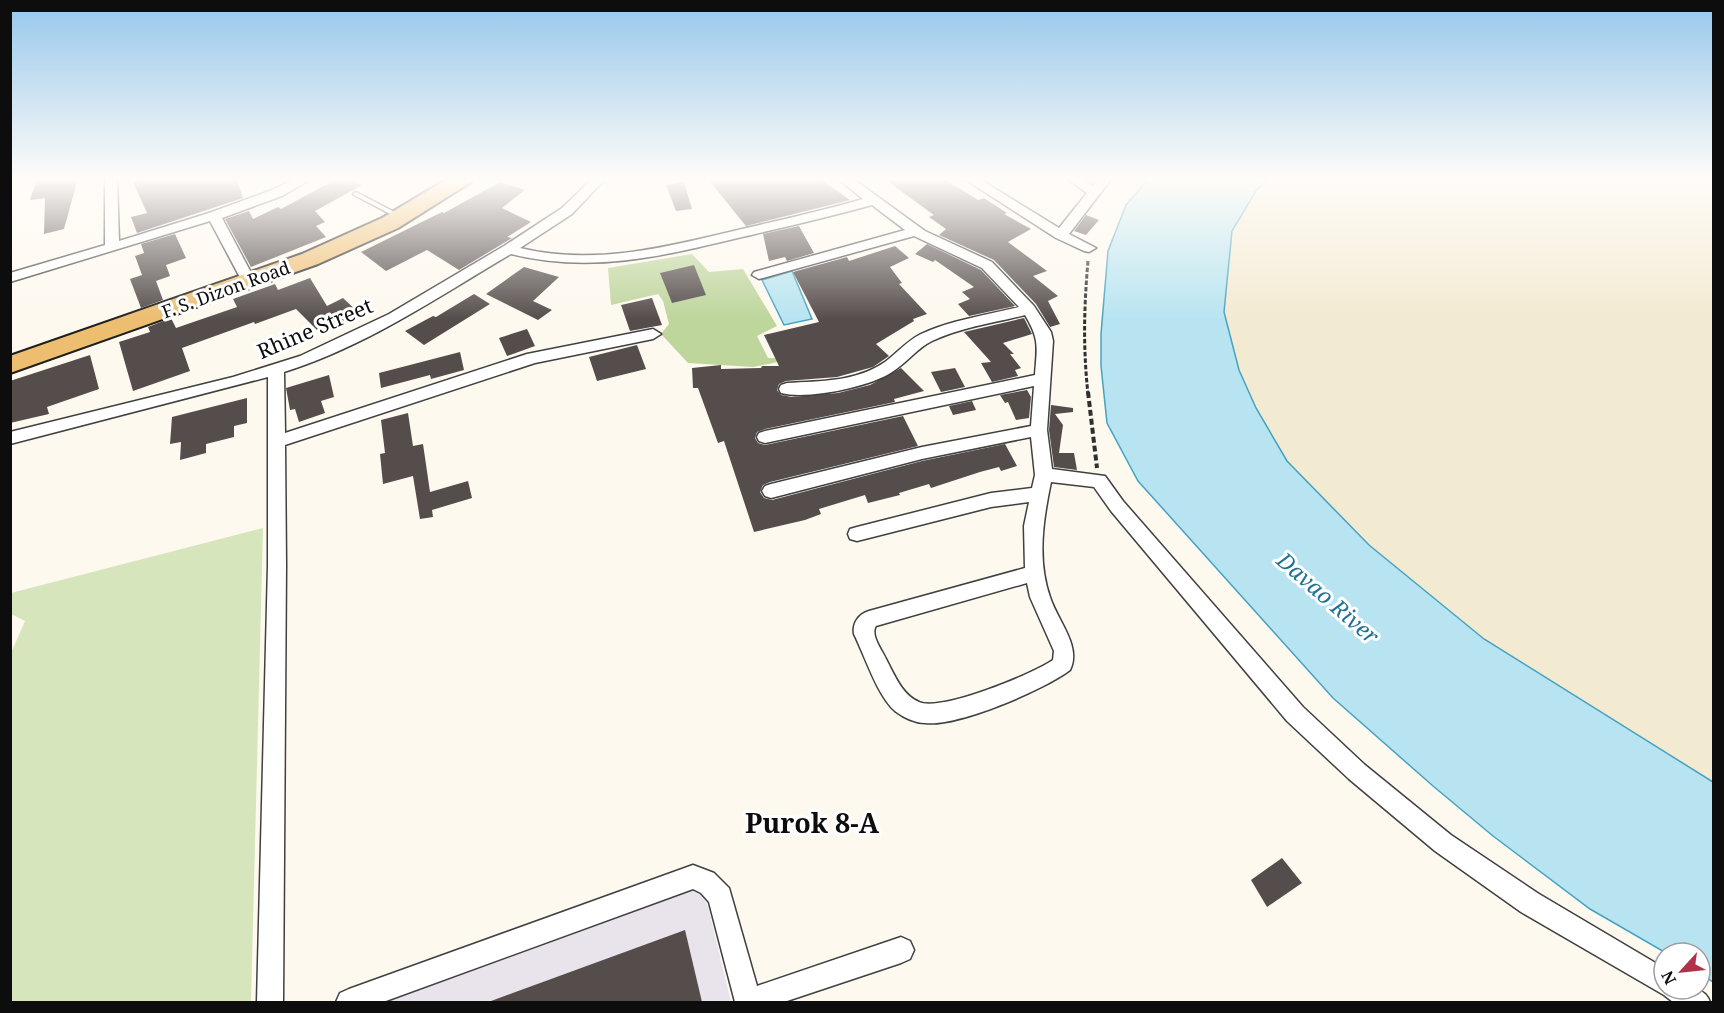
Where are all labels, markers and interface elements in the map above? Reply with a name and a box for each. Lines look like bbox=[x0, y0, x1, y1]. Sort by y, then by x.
street label: F. S. Dizon Road bbox=[158, 255, 293, 323]
street label: Rhine Street bbox=[253, 291, 377, 365]
water label: Davao River bbox=[1271, 544, 1387, 650]
district label: Purok 8-A bbox=[745, 804, 880, 841]
north arrow bbox=[1652, 941, 1712, 1001]
text: N bbox=[1656, 967, 1681, 988]

